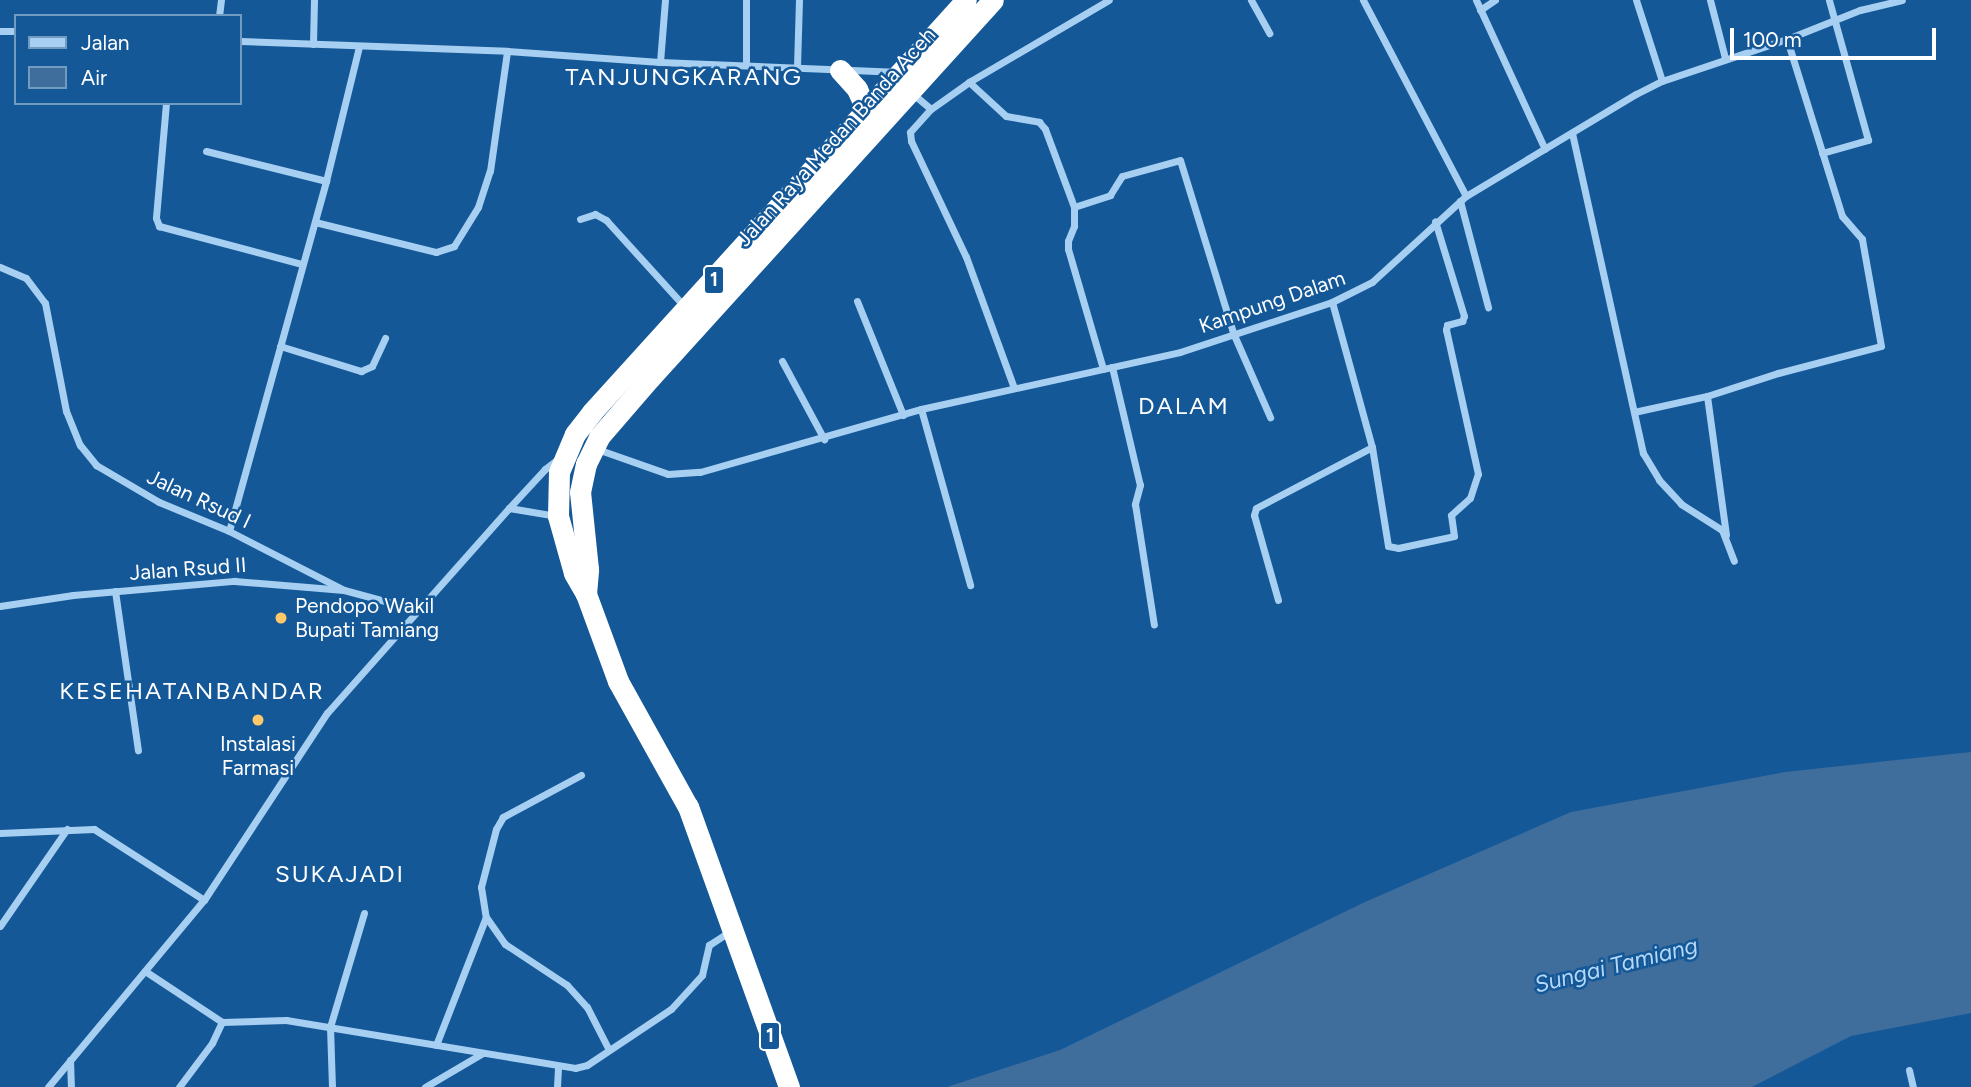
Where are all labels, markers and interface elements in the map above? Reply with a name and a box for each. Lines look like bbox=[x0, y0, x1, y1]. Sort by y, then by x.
legend bbox=[14, 14, 242, 105]
scale bar bbox=[1733, 14, 1940, 58]
street label: Jalan Raya Medan Banda Aceh bbox=[731, 23, 941, 251]
text: 100 m bbox=[1743, 27, 1802, 52]
text: Jalan bbox=[81, 30, 130, 55]
district label: TANJUNGKARANG bbox=[567, 63, 801, 91]
text: Air bbox=[81, 65, 107, 90]
road number: 1 bbox=[702, 264, 726, 296]
street label: Kampung Dalam bbox=[1196, 265, 1348, 339]
district label: DALAM bbox=[1139, 392, 1229, 420]
street label: Jalan Rsud I bbox=[143, 464, 255, 534]
street label: Jalan Rsud II bbox=[129, 552, 247, 586]
place label: Pendopo Wakil Bupati Tamiang bbox=[295, 593, 439, 643]
marker: Pendopo Wakil Bupati Tamiang bbox=[273, 610, 289, 626]
district label: KESEHATANBANDAR bbox=[61, 677, 323, 705]
marker: Instalasi Farmasi bbox=[250, 712, 266, 728]
place label: Instalasi Farmasi bbox=[220, 731, 296, 781]
district label: SUKAJADI bbox=[276, 860, 404, 888]
water label: Sungai Tamiang bbox=[1531, 931, 1701, 999]
road number: 1 bbox=[758, 1020, 782, 1052]

